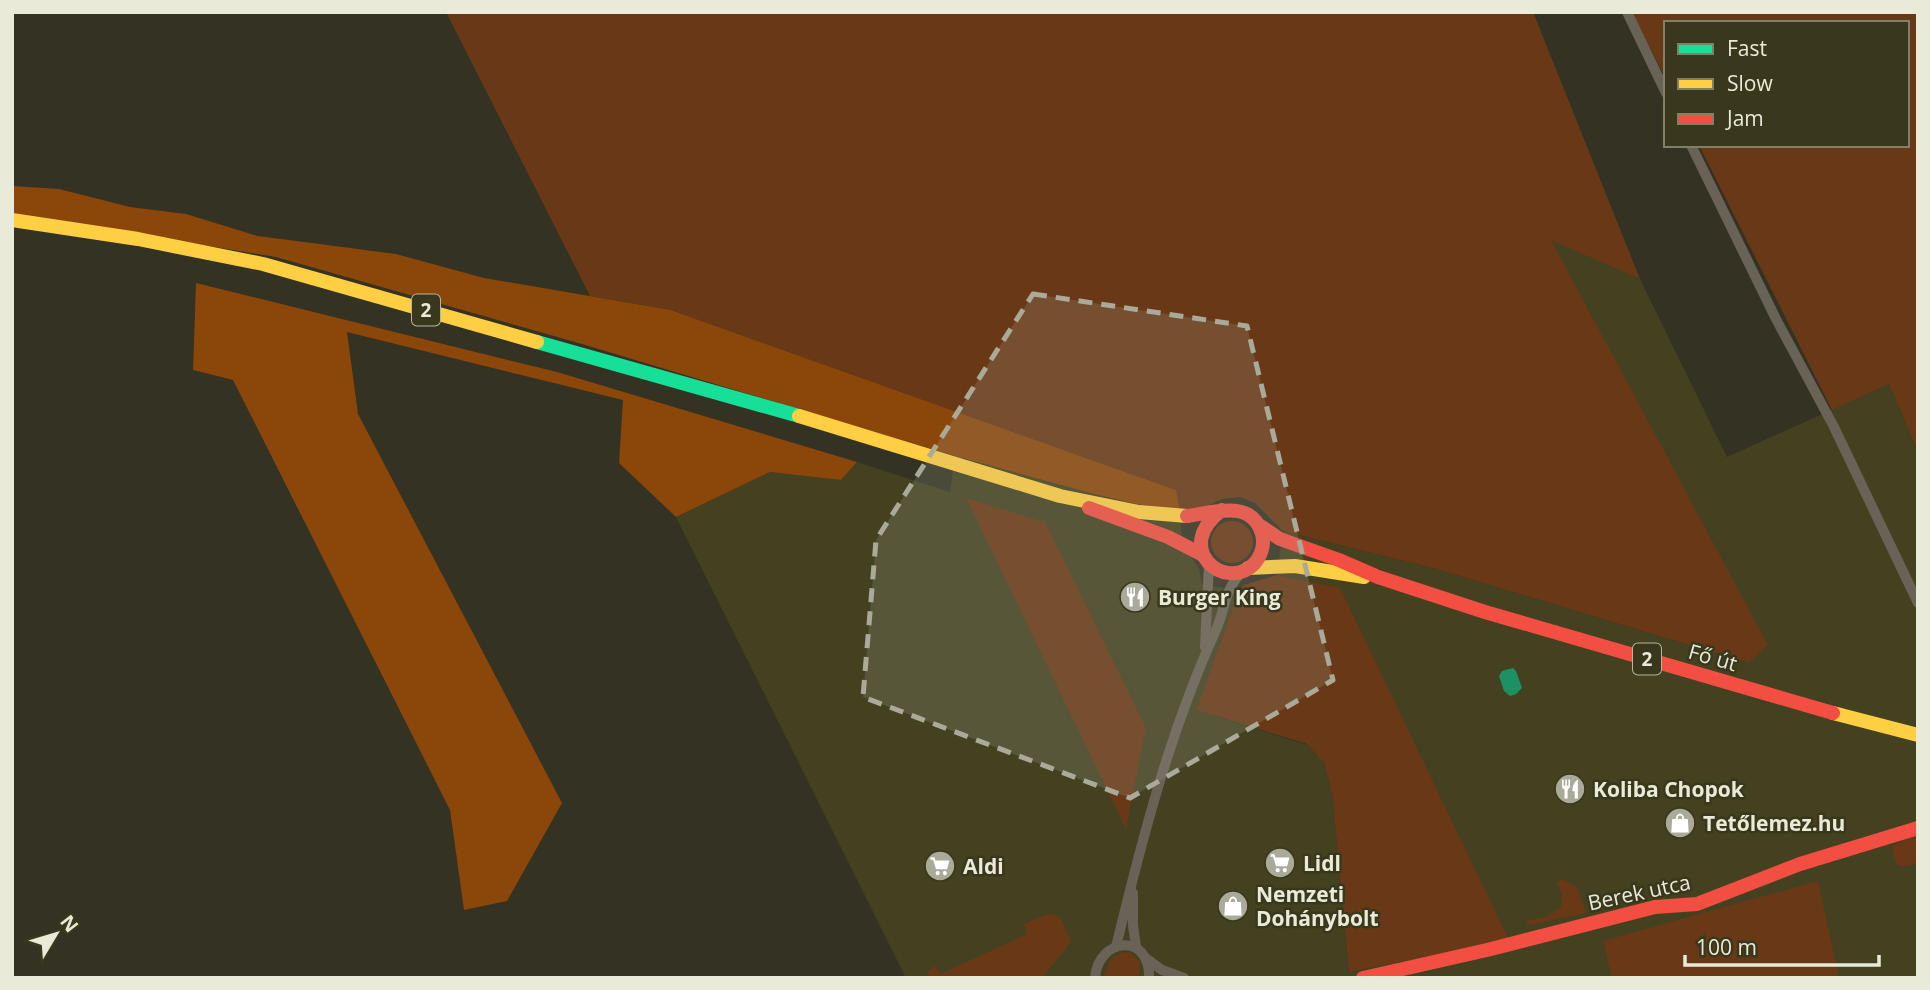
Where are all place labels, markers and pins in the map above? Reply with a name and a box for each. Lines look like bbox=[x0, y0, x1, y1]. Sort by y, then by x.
restaurant icon: Burger King bbox=[1118, 580, 1152, 614]
place label: Burger King bbox=[1158, 583, 1281, 611]
restaurant icon: Koliba Chopok bbox=[1553, 772, 1587, 806]
place label: Koliba Chopok bbox=[1593, 775, 1745, 803]
shop icon: Tetőlemez.hu bbox=[1663, 806, 1697, 840]
place label: Tetőlemez.hu bbox=[1703, 809, 1845, 837]
supermarket icon: Lidl bbox=[1263, 846, 1297, 880]
supermarket icon: Aldi bbox=[923, 849, 957, 883]
place label: Lidl bbox=[1303, 849, 1341, 877]
place label: Aldi bbox=[963, 852, 1004, 880]
place label: Nemzeti Dohánybolt bbox=[1256, 880, 1379, 932]
shop icon: Nemzeti Dohánybolt bbox=[1216, 889, 1250, 923]

